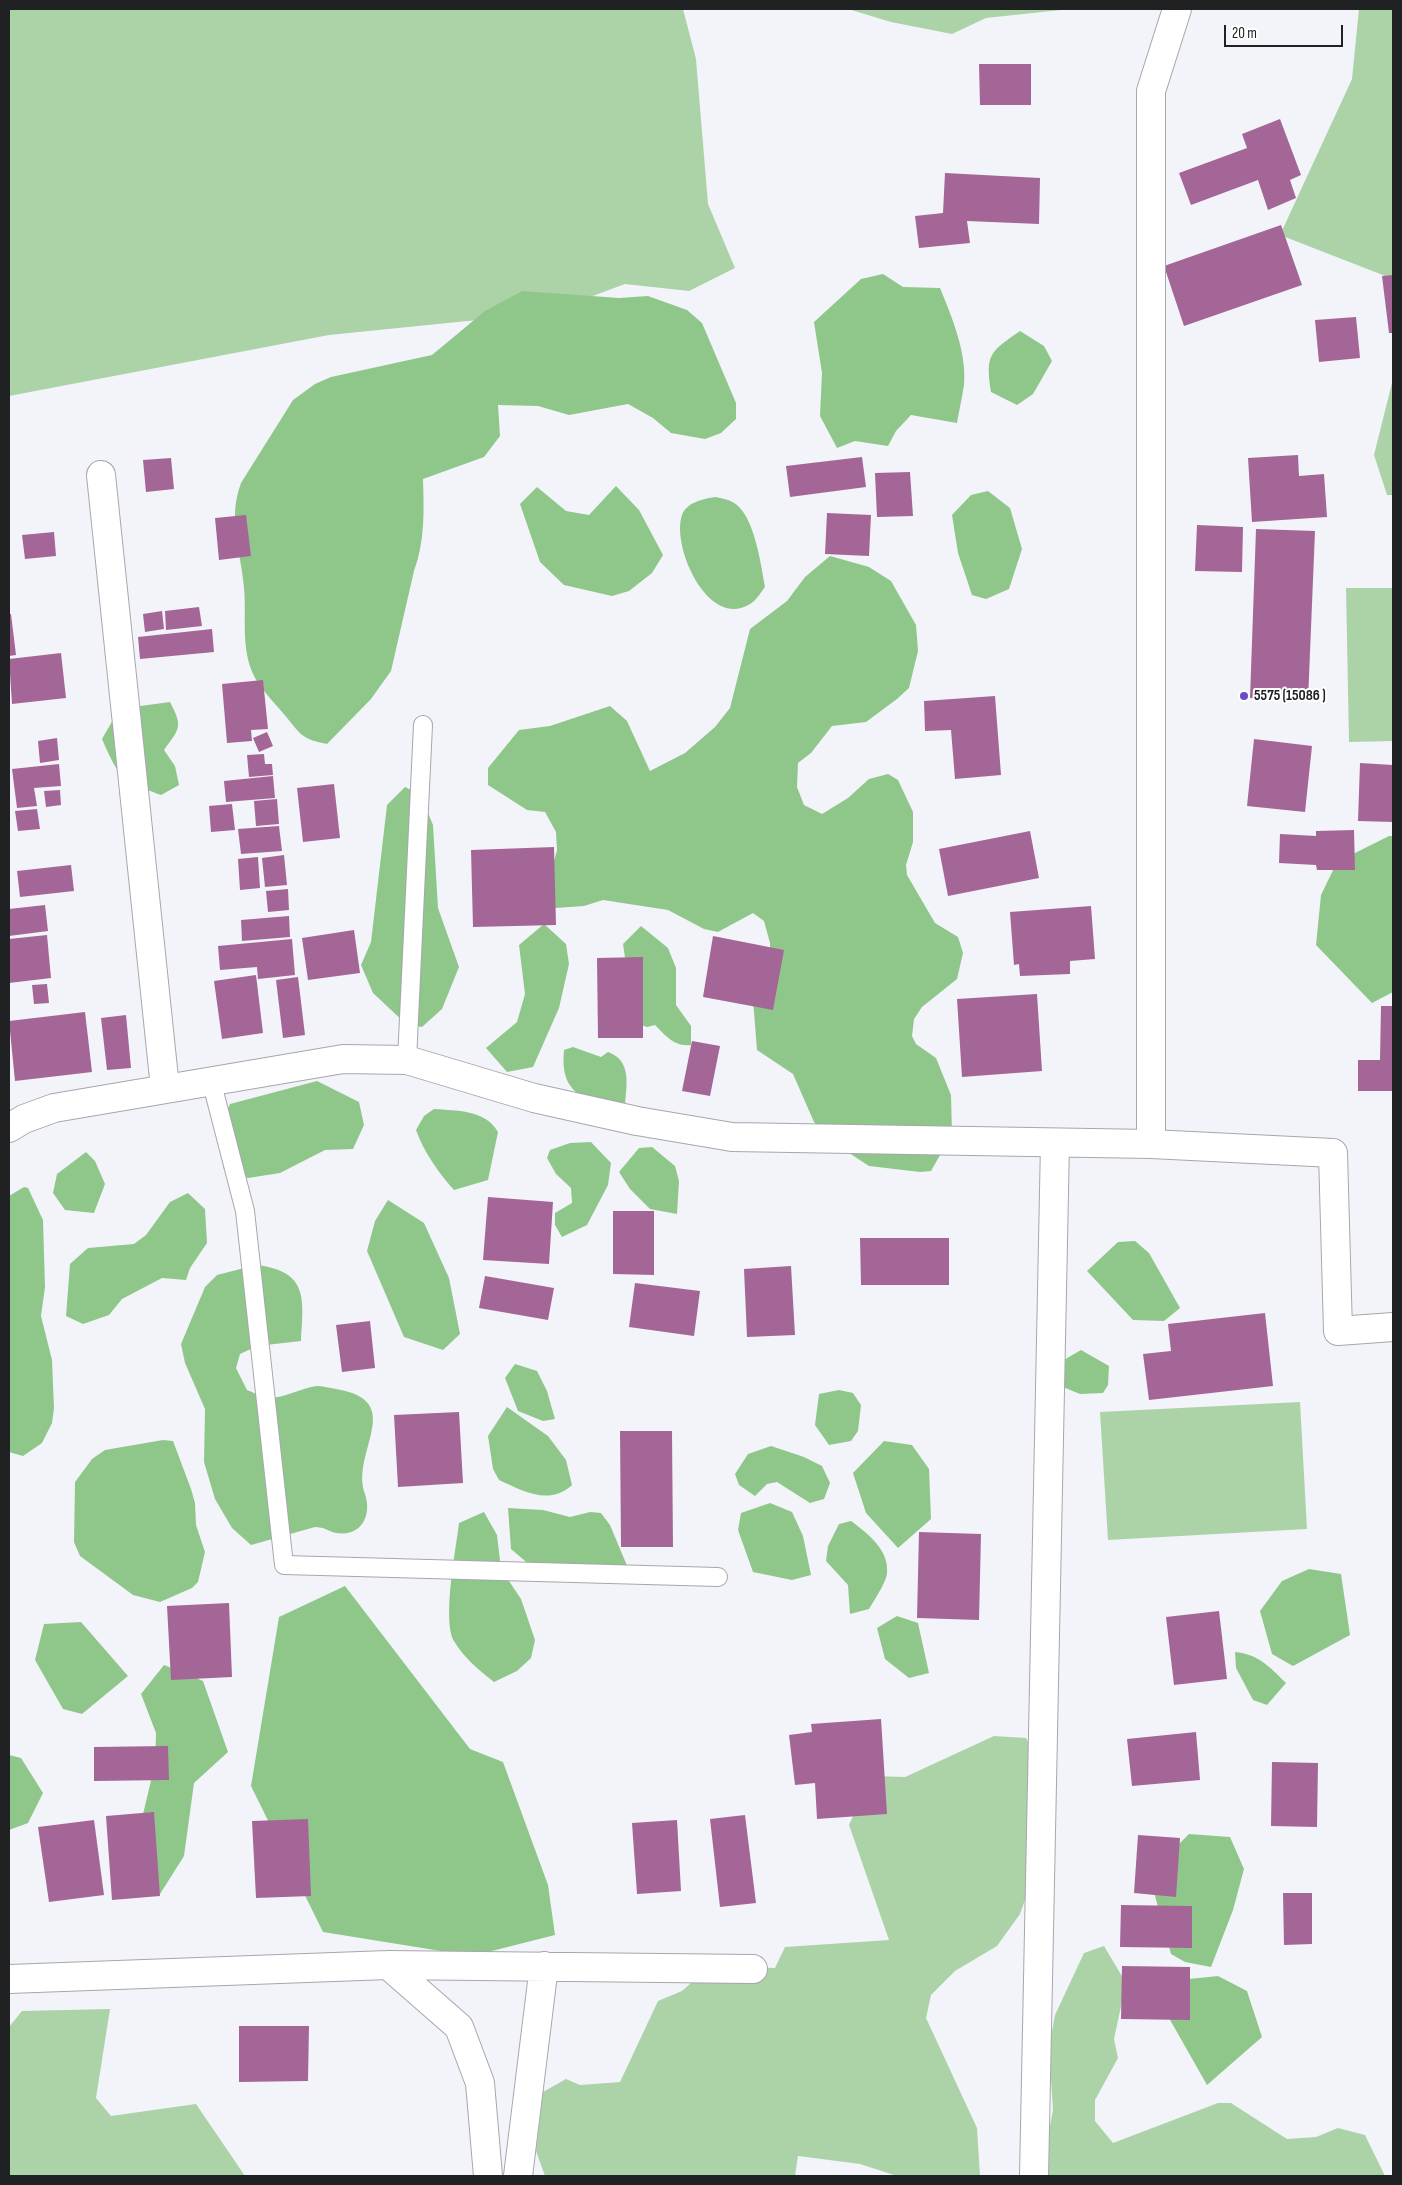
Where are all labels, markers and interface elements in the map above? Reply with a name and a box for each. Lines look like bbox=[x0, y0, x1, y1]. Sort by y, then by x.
scale bar bbox=[1227, 15, 1346, 47]
text: 20 m bbox=[1232, 24, 1257, 43]
place label: 5575 (15086 ) bbox=[1254, 687, 1326, 705]
marker: 5575 (15086 ) bbox=[1238, 690, 1250, 702]

